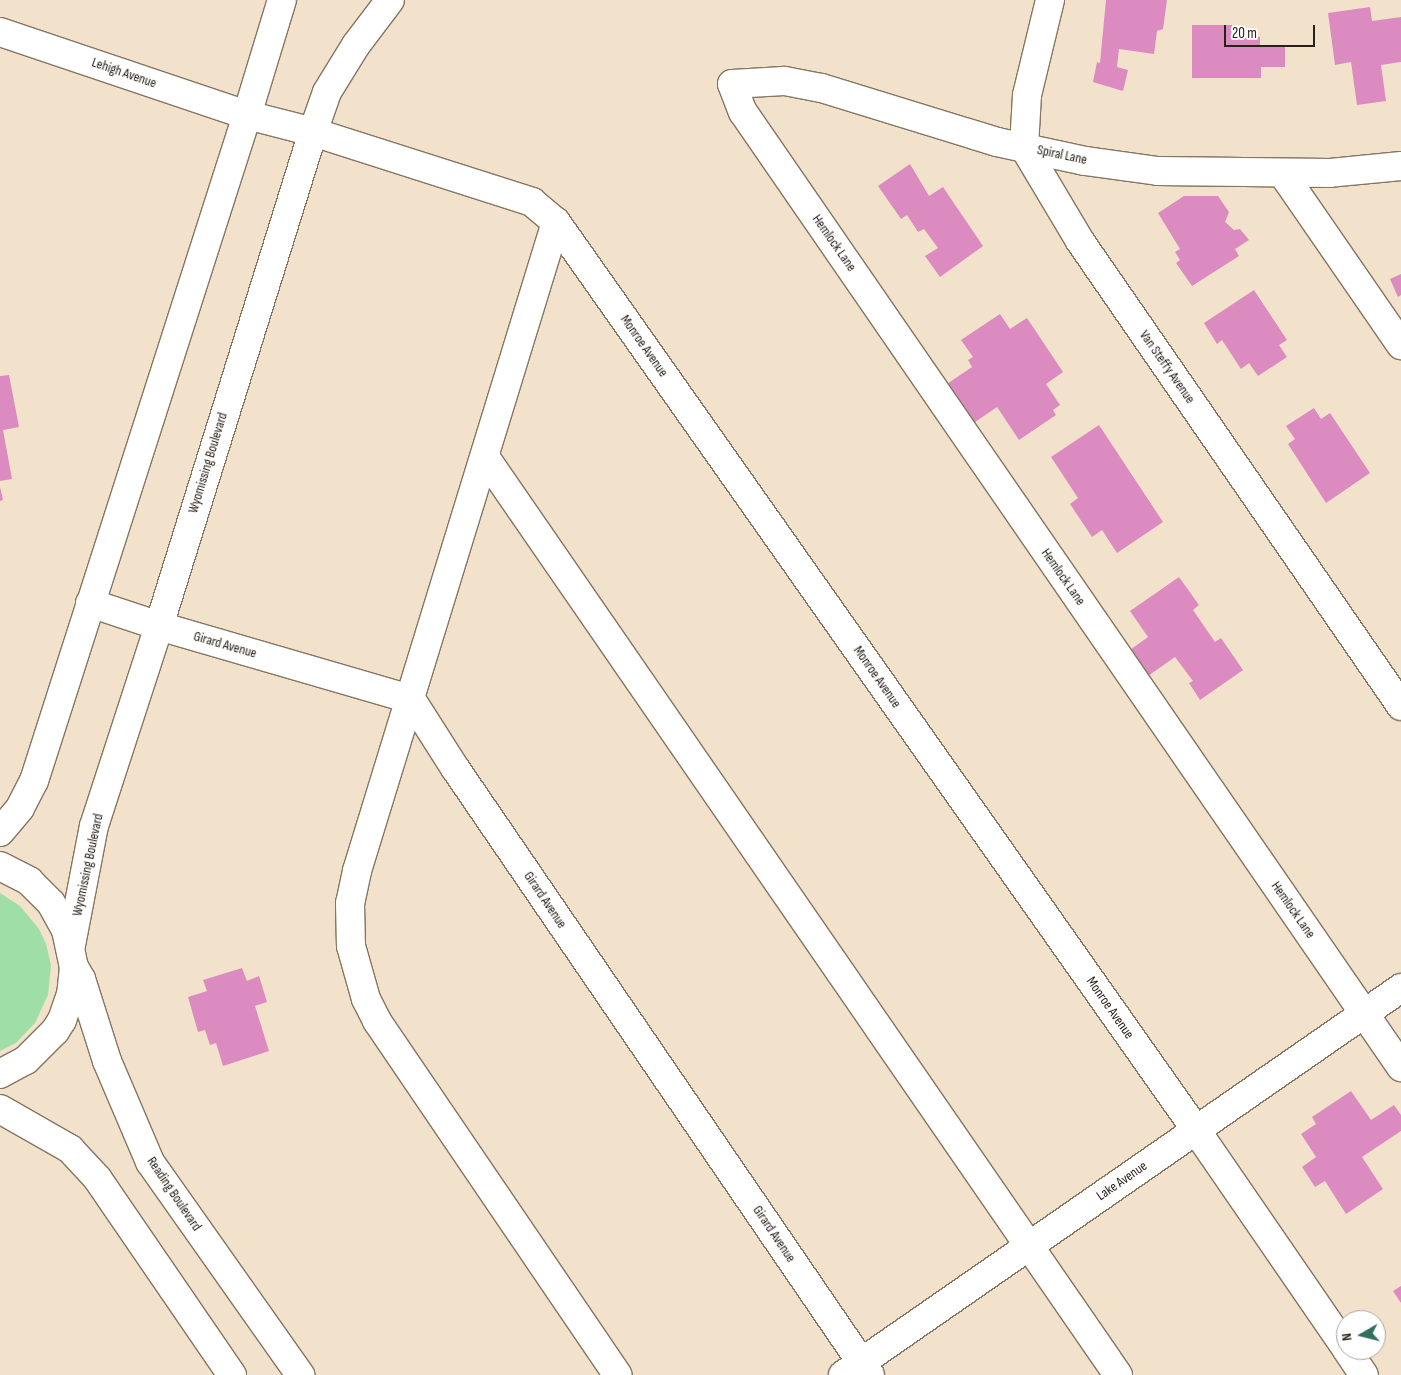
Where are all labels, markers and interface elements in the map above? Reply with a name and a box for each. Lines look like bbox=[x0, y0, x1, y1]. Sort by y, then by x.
scale bar bbox=[1226, 15, 1317, 47]
text: 20 m bbox=[1232, 24, 1257, 43]
street label: Lehigh Avenue bbox=[89, 54, 159, 92]
street label: Spiral Lane bbox=[1036, 142, 1088, 168]
street label: Hemlock Lane bbox=[808, 211, 860, 275]
street label: Monroe Avenue bbox=[617, 312, 671, 380]
street label: Van Steffy Avenue bbox=[1136, 327, 1198, 407]
street label: Wyomissing Boulevard bbox=[185, 411, 231, 515]
street label: Hemlock Lane bbox=[1037, 545, 1089, 609]
street label: Girard Avenue bbox=[191, 628, 259, 662]
street label: Monroe Avenue bbox=[850, 643, 904, 711]
street label: Wyomissing Boulevard bbox=[69, 812, 107, 918]
street label: Girard Avenue bbox=[520, 868, 570, 932]
street label: Hemlock Lane bbox=[1267, 878, 1319, 942]
street label: Monroe Avenue bbox=[1083, 974, 1137, 1042]
street label: Reading Boulevard bbox=[143, 1154, 205, 1234]
street label: Lake Avenue bbox=[1094, 1158, 1150, 1204]
street label: Girard Avenue bbox=[749, 1202, 799, 1266]
north arrow bbox=[1336, 1310, 1386, 1360]
text: N bbox=[1338, 1332, 1356, 1342]

